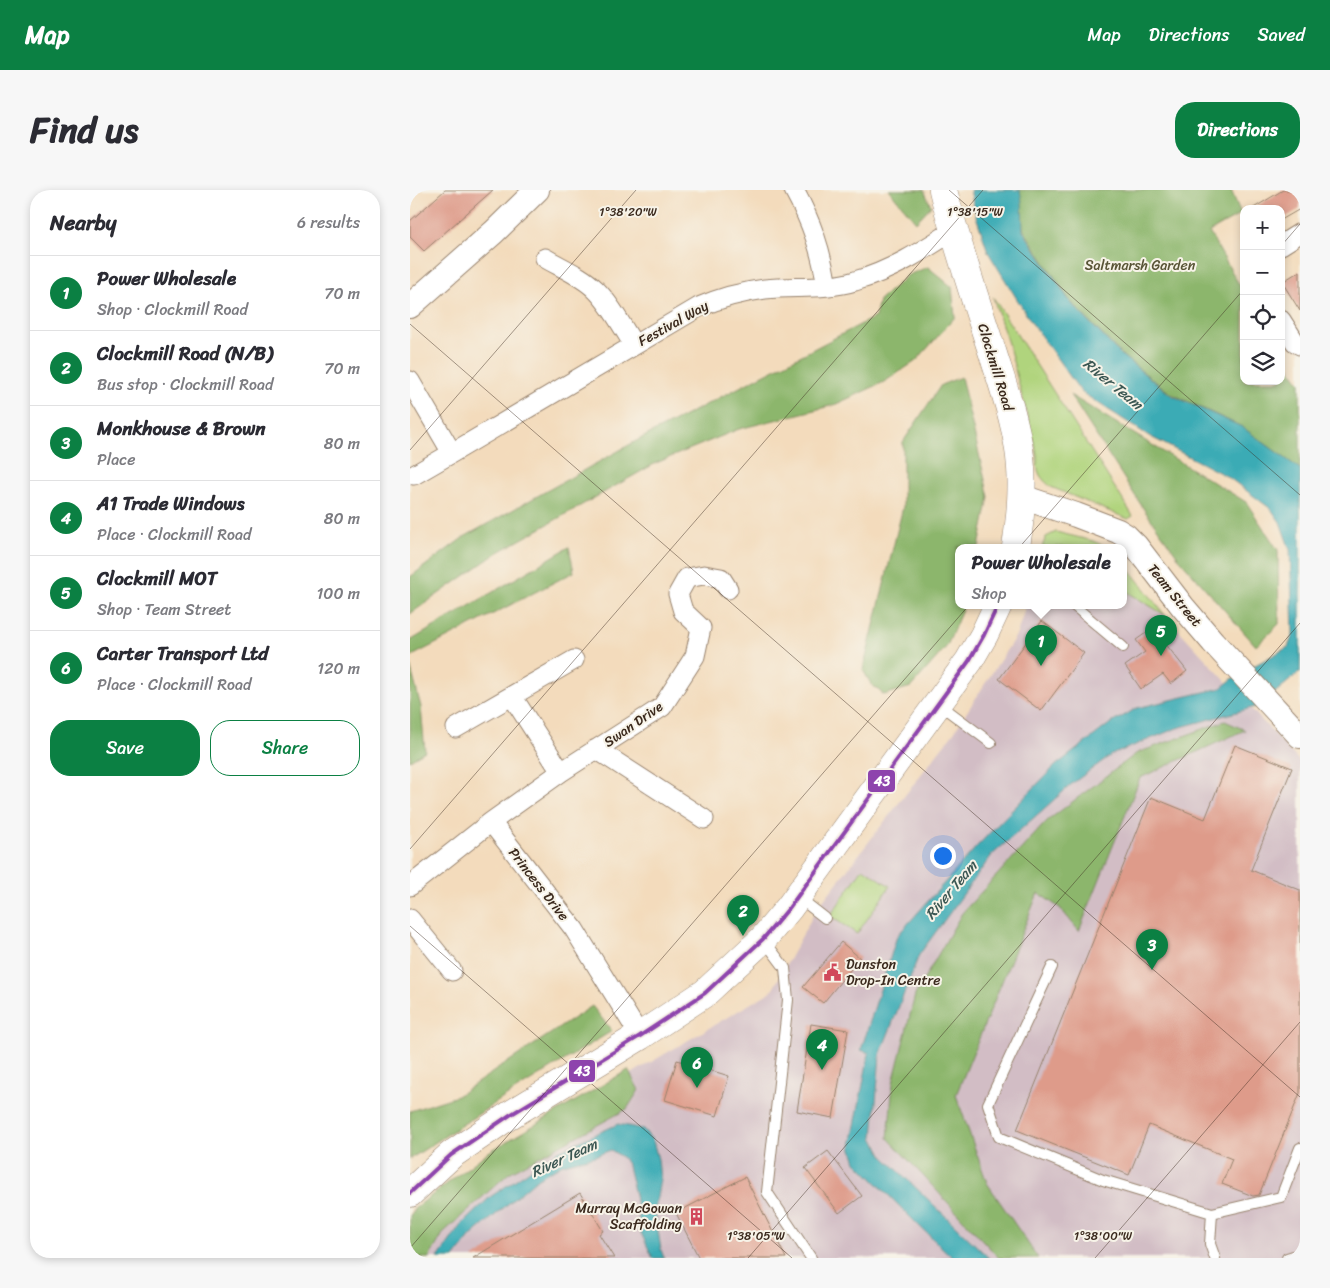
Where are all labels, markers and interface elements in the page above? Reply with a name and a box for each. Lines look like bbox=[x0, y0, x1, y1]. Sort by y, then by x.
text: Map bbox=[25, 14, 69, 56]
text: Map bbox=[1088, 19, 1121, 51]
text: Directions bbox=[1149, 19, 1230, 51]
text: Saved bbox=[1258, 19, 1305, 51]
text: Find us bbox=[30, 99, 138, 161]
button: Directions bbox=[1175, 102, 1300, 158]
text: 1°38'20"W bbox=[599, 201, 657, 223]
text: 1°38'15"W bbox=[947, 201, 1003, 223]
text: Nearby bbox=[50, 204, 116, 242]
map controls bbox=[1240, 205, 1285, 385]
button: + bbox=[1240, 205, 1285, 250]
text: 6 results bbox=[297, 208, 360, 237]
button: − bbox=[1240, 250, 1285, 295]
park label: Saltmarsh Garden bbox=[1085, 253, 1196, 278]
text: Power Wholesale bbox=[97, 262, 236, 295]
text: 1 bbox=[63, 279, 69, 308]
text: 70 m bbox=[324, 279, 360, 308]
street label: Festival Way bbox=[633, 293, 714, 353]
text: Shop · Clockmill Road bbox=[97, 295, 248, 324]
button: locate bbox=[1240, 295, 1285, 340]
street label: Clockmill Road bbox=[970, 320, 1021, 416]
text: Clockmill Road (N/B) bbox=[97, 337, 273, 370]
button: layers bbox=[1240, 340, 1285, 385]
water label: River Team bbox=[1077, 352, 1150, 417]
text: 2 bbox=[61, 354, 71, 383]
text: 70 m bbox=[324, 354, 360, 383]
text: Bus stop · Clockmill Road bbox=[97, 370, 273, 399]
text: Monkhouse & Brown bbox=[97, 412, 266, 445]
text: 3 bbox=[62, 429, 70, 458]
text: 80 m bbox=[324, 429, 360, 458]
text: Place bbox=[97, 445, 136, 474]
text: A1 Trade Windows bbox=[97, 487, 245, 520]
text: 4 bbox=[61, 504, 71, 533]
text: 80 m bbox=[324, 504, 360, 533]
text: Place · Clockmill Road bbox=[97, 520, 251, 549]
popup bbox=[955, 544, 1127, 609]
text: Power Wholesale bbox=[971, 546, 1111, 579]
street label: Team Street bbox=[1141, 558, 1208, 633]
text: Clockmill MOT bbox=[97, 562, 217, 595]
text: 5 bbox=[61, 579, 71, 608]
text: 100 m bbox=[316, 579, 360, 608]
text: Shop bbox=[971, 579, 1006, 608]
text: Shop · Team Street bbox=[97, 595, 231, 624]
pin: 5 bbox=[1145, 615, 1177, 656]
pin: 1 bbox=[1025, 625, 1057, 666]
text: Carter Transport Ltd bbox=[97, 637, 268, 670]
text: 6 bbox=[61, 654, 71, 683]
text: 120 m bbox=[317, 654, 360, 683]
text: Place · Clockmill Road bbox=[97, 670, 251, 699]
street label: Swan Drive bbox=[598, 695, 668, 754]
button: Save bbox=[50, 720, 200, 776]
button: Share bbox=[210, 720, 360, 776]
line badge: 43 bbox=[867, 769, 896, 793]
text: 43 bbox=[873, 769, 891, 794]
street label: Princess Drive bbox=[502, 842, 576, 927]
your location bbox=[930, 843, 956, 869]
water label: River Team bbox=[918, 853, 985, 926]
pin: 2 bbox=[727, 895, 759, 936]
pin: 3 bbox=[1136, 929, 1168, 970]
place label: Dunston Drop-In Centre bbox=[846, 952, 940, 993]
public building icon: Dunston Drop-In Centre bbox=[822, 962, 842, 982]
pin: 4 bbox=[806, 1029, 838, 1070]
pin: 6 bbox=[681, 1047, 713, 1088]
line badge: 43 bbox=[568, 1059, 596, 1083]
text: 43 bbox=[573, 1059, 591, 1084]
water label: River Team bbox=[526, 1131, 603, 1185]
place label: Murray McGowan Scaffolding bbox=[575, 1196, 682, 1237]
building icon: Murray McGowan Scaffolding bbox=[686, 1206, 706, 1226]
text: 1°38'05"W bbox=[727, 1225, 786, 1247]
text: 1°38'00"W bbox=[1074, 1225, 1133, 1247]

